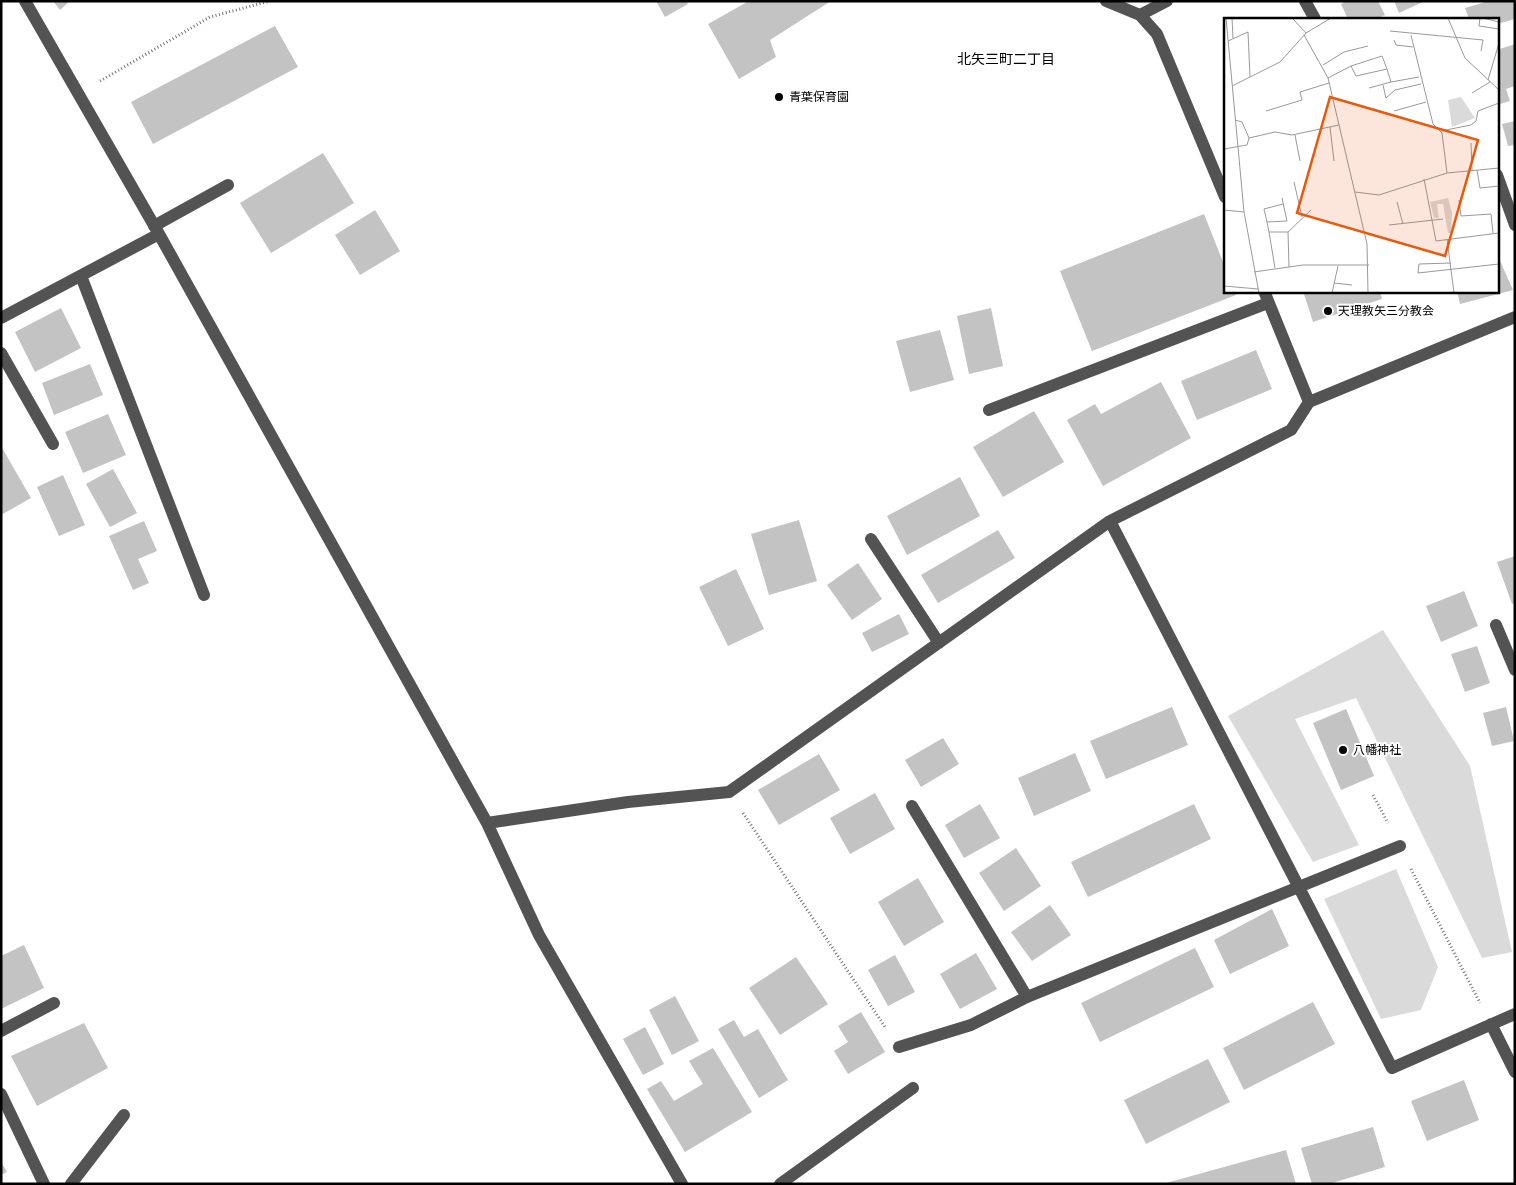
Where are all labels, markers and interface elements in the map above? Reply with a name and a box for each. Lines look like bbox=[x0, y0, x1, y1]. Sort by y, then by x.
inset map bbox=[1224, 18, 1498, 292]
district label: 北矢三町二丁目 bbox=[957, 51, 1055, 67]
place label: 青葉保育園 bbox=[789, 90, 849, 104]
marker: 青葉保育園 bbox=[773, 91, 785, 103]
place label: 天理教矢三分教会 bbox=[1338, 304, 1434, 318]
marker: 天理教矢三分教会 bbox=[1322, 305, 1334, 317]
place label: 八幡神社 bbox=[1353, 743, 1401, 757]
marker: 八幡神社 bbox=[1337, 744, 1349, 756]

